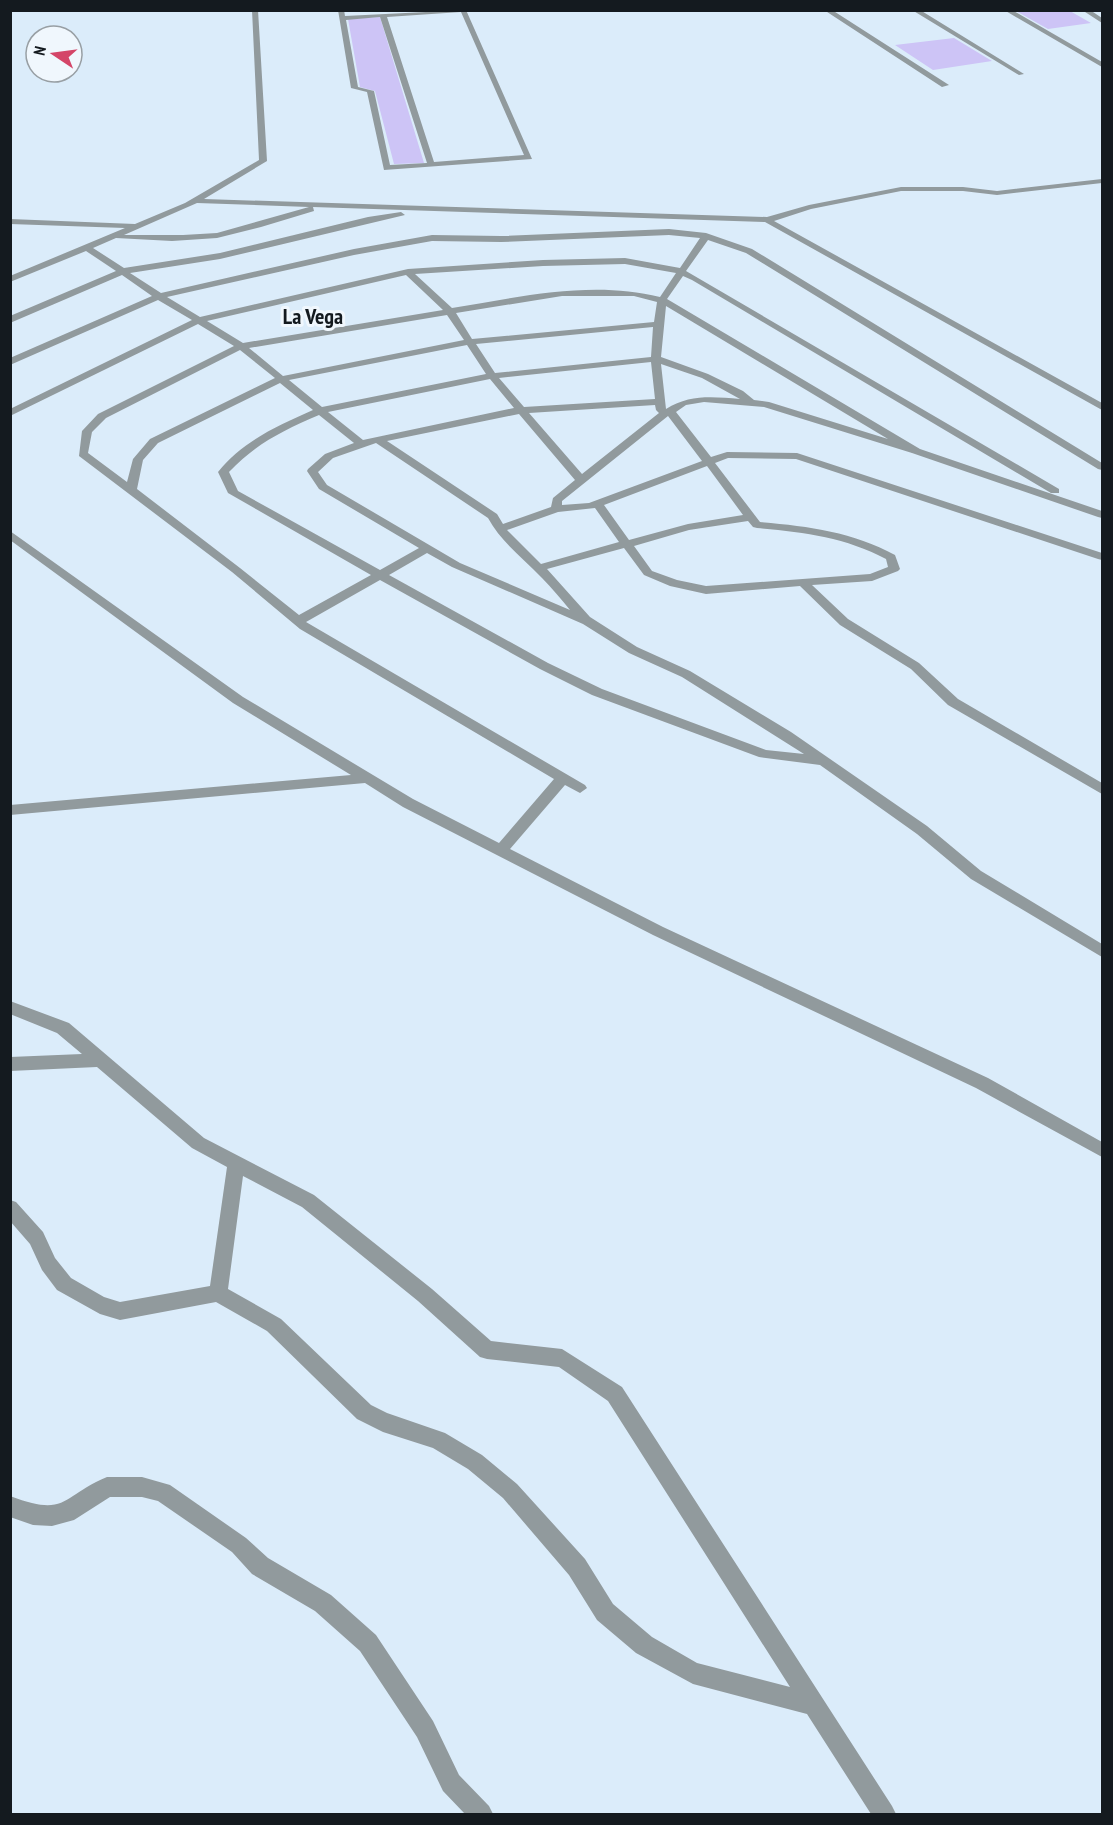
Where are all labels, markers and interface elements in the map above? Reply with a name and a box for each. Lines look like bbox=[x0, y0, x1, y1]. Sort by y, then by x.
north arrow bbox=[24, 24, 84, 84]
text: N bbox=[29, 44, 50, 57]
district label: La Vega bbox=[283, 302, 343, 330]

